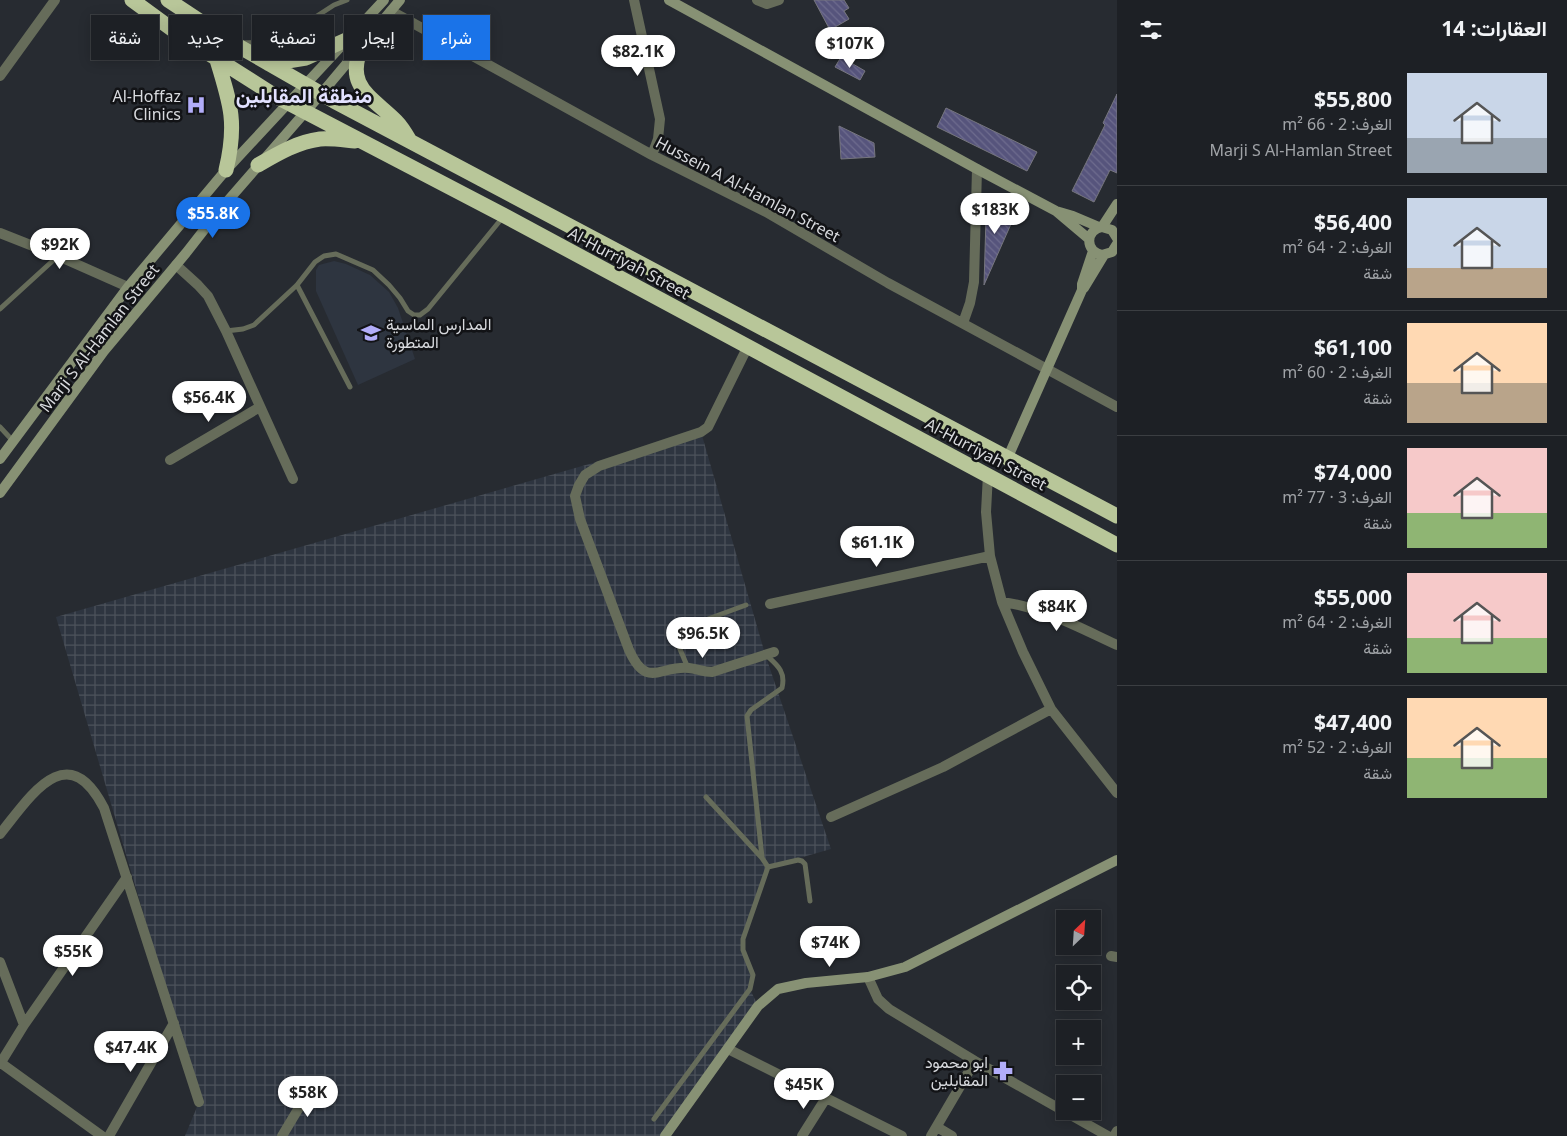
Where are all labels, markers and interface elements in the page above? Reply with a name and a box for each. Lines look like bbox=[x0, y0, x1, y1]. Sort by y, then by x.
text: العقارات: 14 bbox=[1441, 14, 1547, 42]
chip: شقة bbox=[91, 15, 159, 60]
chip: جديد bbox=[169, 15, 242, 60]
chip: تصفية bbox=[252, 15, 334, 60]
chip: إيجار bbox=[344, 15, 413, 60]
chip: شراء bbox=[423, 15, 490, 60]
icon: filters bbox=[1137, 16, 1165, 44]
pin: $107K bbox=[815, 27, 885, 69]
text: $107K bbox=[826, 32, 874, 54]
pin: $82.1K bbox=[597, 34, 679, 77]
text: $82.1K bbox=[612, 40, 664, 62]
district label: منطقة المقابلين bbox=[236, 81, 372, 109]
place label: Al-Hoffaz Clinics bbox=[112, 85, 181, 125]
text: $55,800 bbox=[1314, 85, 1392, 113]
icon: home bbox=[1447, 93, 1507, 153]
hospital icon: Al-Hoffaz Clinics bbox=[185, 94, 207, 116]
text: الغرف: 2 · 66 m² bbox=[1282, 113, 1392, 135]
street label: Hussein A Al-Hamlan Street bbox=[652, 131, 844, 247]
text: Marji S Al-Hamlan Street bbox=[1209, 139, 1392, 161]
pin: $183K bbox=[960, 192, 1030, 235]
pin: $55.8K bbox=[172, 196, 254, 239]
text: $183K bbox=[971, 198, 1019, 220]
text: $55.8K bbox=[187, 202, 239, 224]
text: $56,400 bbox=[1314, 208, 1392, 236]
icon: home bbox=[1447, 218, 1507, 278]
street label: Al-Hurriyah Street bbox=[564, 222, 694, 304]
pin: $92K bbox=[30, 228, 90, 270]
text: $92K bbox=[41, 233, 79, 255]
text: الغرف: 2 · 64 m² bbox=[1282, 236, 1392, 258]
street label: Marji S Al-Hamlan Street bbox=[34, 259, 164, 417]
text: شقة bbox=[1363, 262, 1392, 284]
place label: المدارس الماسية المتطورة bbox=[386, 313, 491, 353]
school or university icon: المدارس الماسية المتطورة bbox=[360, 322, 382, 344]
text: $61,100 bbox=[1314, 333, 1392, 361]
icon: home bbox=[1447, 343, 1507, 403]
text: الغرف: 2 · 60 m² bbox=[1282, 361, 1392, 383]
pin: $56.4K bbox=[168, 380, 250, 423]
text: $56.4K bbox=[183, 386, 235, 408]
text: شقة bbox=[1363, 387, 1392, 409]
street label: Al-Hurriyah Street bbox=[921, 413, 1051, 495]
text: $74,000 bbox=[1314, 458, 1392, 486]
icon: home bbox=[1447, 468, 1507, 528]
text: الغرف: 3 · 77 m² bbox=[1282, 486, 1392, 508]
text: شقة bbox=[1363, 512, 1392, 534]
pin: $61.1K bbox=[836, 526, 918, 568]
text: $61.1K bbox=[851, 531, 903, 553]
text: $55,000 bbox=[1314, 583, 1392, 611]
pin: $84K bbox=[1027, 590, 1087, 632]
icon: home bbox=[1447, 593, 1507, 653]
text: $84K bbox=[1038, 595, 1076, 617]
text: الغرف: 2 · 64 m² bbox=[1282, 611, 1392, 633]
pin: $96.5K bbox=[662, 616, 744, 659]
text: $96.5K bbox=[677, 622, 729, 644]
text: شقة bbox=[1363, 637, 1392, 659]
text: $47,400 bbox=[1314, 708, 1392, 736]
icon: home bbox=[1447, 718, 1507, 778]
text: الغرف: 2 · 52 m² bbox=[1282, 736, 1392, 758]
text: شقة bbox=[1363, 762, 1392, 784]
north arrow bbox=[1056, 910, 1101, 955]
map controls bbox=[1056, 910, 1101, 1120]
pin: $74K bbox=[800, 926, 860, 968]
text: $74K bbox=[811, 931, 849, 953]
pin: $55K bbox=[43, 934, 103, 977]
text: $55K bbox=[54, 940, 92, 962]
button: locate bbox=[1056, 965, 1101, 1010]
button: + bbox=[1056, 1020, 1101, 1065]
pin: $47.4K bbox=[90, 1030, 172, 1073]
text: $47.4K bbox=[105, 1036, 157, 1058]
place label: ابو محمود المقابلين bbox=[925, 1051, 988, 1091]
pharmacy icon: ابو محمود المقابلين bbox=[992, 1060, 1014, 1082]
pin: $45K bbox=[774, 1068, 834, 1110]
text: $45K bbox=[785, 1073, 823, 1095]
button: − bbox=[1056, 1075, 1101, 1120]
pin: $58K bbox=[278, 1076, 338, 1118]
text: $58K bbox=[289, 1081, 327, 1103]

